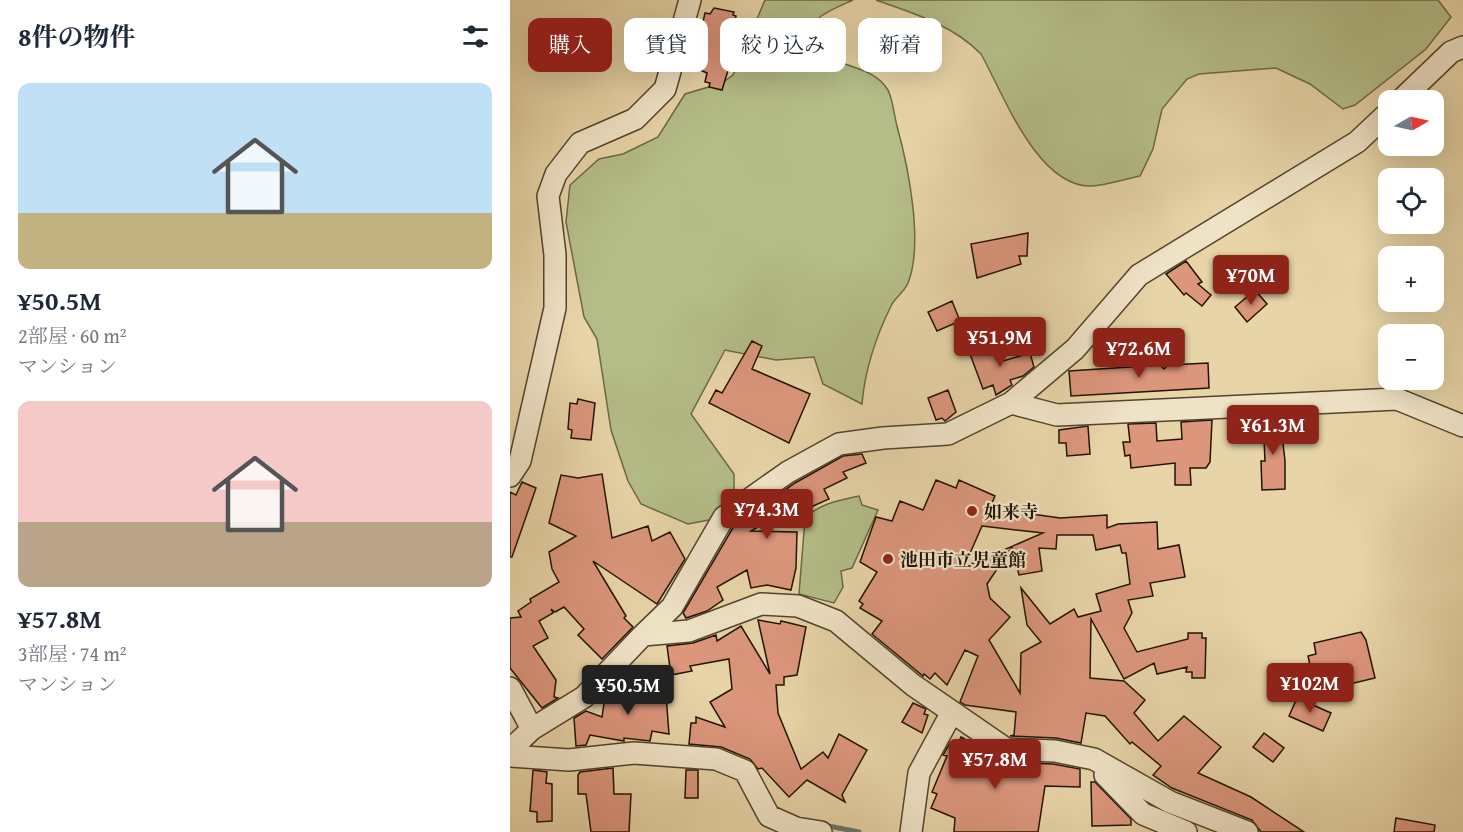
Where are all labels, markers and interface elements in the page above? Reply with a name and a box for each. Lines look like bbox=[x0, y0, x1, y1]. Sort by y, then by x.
text: 8件の物件 bbox=[18, 17, 135, 56]
chip: 購入 bbox=[528, 18, 612, 72]
chip: 賃貸 bbox=[624, 18, 708, 72]
chip: 絞り込み bbox=[720, 18, 846, 72]
chip: 新着 bbox=[858, 18, 942, 72]
icon: filters bbox=[459, 20, 492, 53]
north arrow bbox=[1378, 90, 1444, 156]
map controls bbox=[1378, 90, 1444, 390]
icon: home bbox=[201, 122, 309, 230]
button: locate bbox=[1378, 168, 1444, 234]
button: + bbox=[1378, 246, 1444, 312]
pin: ¥70M bbox=[1215, 255, 1287, 306]
text: ¥70M bbox=[1227, 260, 1275, 289]
text: ¥50.5M bbox=[18, 281, 102, 320]
pin: ¥51.9M bbox=[951, 317, 1049, 368]
text: 2部屋 · 60 m² bbox=[18, 321, 127, 350]
text: ¥51.9M bbox=[968, 322, 1032, 351]
button: − bbox=[1378, 324, 1444, 390]
pin: ¥72.6M bbox=[1090, 328, 1188, 379]
text: ¥72.6M bbox=[1107, 333, 1171, 362]
text: マンション bbox=[18, 351, 117, 380]
pin: ¥61.3M bbox=[1224, 405, 1322, 456]
text: ¥61.3M bbox=[1241, 410, 1305, 439]
icon: home bbox=[201, 440, 309, 548]
pin: ¥74.3M bbox=[718, 489, 816, 540]
text: ¥74.3M bbox=[735, 494, 799, 523]
place label: 如来寺 bbox=[984, 498, 1038, 525]
marker: 如来寺 bbox=[965, 504, 979, 518]
place label: 池田市立児童館 bbox=[900, 546, 1026, 573]
marker: 池田市立児童館 bbox=[881, 552, 895, 566]
text: ¥57.8M bbox=[18, 599, 102, 638]
text: 3部屋 · 74 m² bbox=[18, 639, 127, 668]
pin: ¥102M bbox=[1268, 663, 1352, 714]
pin: ¥50.5M bbox=[579, 665, 677, 716]
text: ¥102M bbox=[1281, 668, 1339, 697]
text: マンション bbox=[18, 669, 117, 698]
text: ¥50.5M bbox=[596, 670, 660, 699]
pin: ¥57.8M bbox=[946, 739, 1044, 790]
text: ¥57.8M bbox=[963, 744, 1027, 773]

